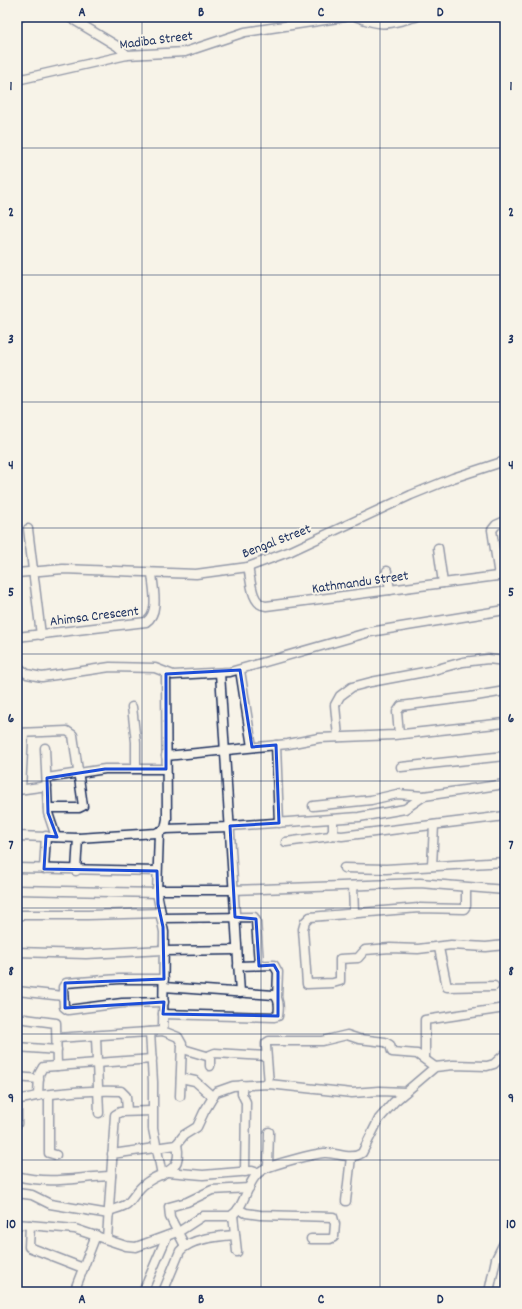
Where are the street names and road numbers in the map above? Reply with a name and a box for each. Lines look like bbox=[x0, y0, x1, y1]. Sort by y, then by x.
street label: Madiba Street bbox=[118, 27, 194, 55]
street label: Bengal Street bbox=[239, 520, 314, 564]
street label: Kathmandu Street bbox=[311, 566, 410, 600]
street label: Ahimsa Crescent bbox=[49, 602, 140, 632]

